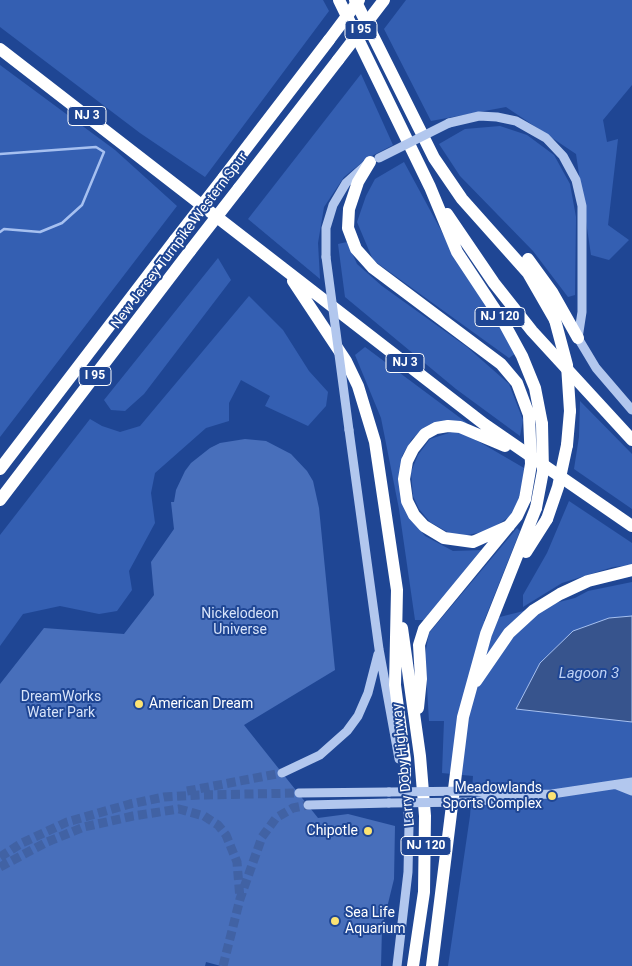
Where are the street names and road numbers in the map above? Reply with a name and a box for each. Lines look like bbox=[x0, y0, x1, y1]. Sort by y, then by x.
road number: I 95 bbox=[345, 20, 377, 40]
road number: NJ 3 bbox=[68, 106, 106, 125]
street label: New Jersey Turnpike Western Spur bbox=[108, 150, 252, 332]
road number: NJ 120 bbox=[475, 308, 525, 326]
road number: NJ 3 bbox=[386, 353, 424, 372]
road number: I 95 bbox=[79, 366, 111, 386]
street label: Larry Doby Highway bbox=[389, 703, 419, 827]
road number: NJ 120 bbox=[401, 836, 451, 856]

